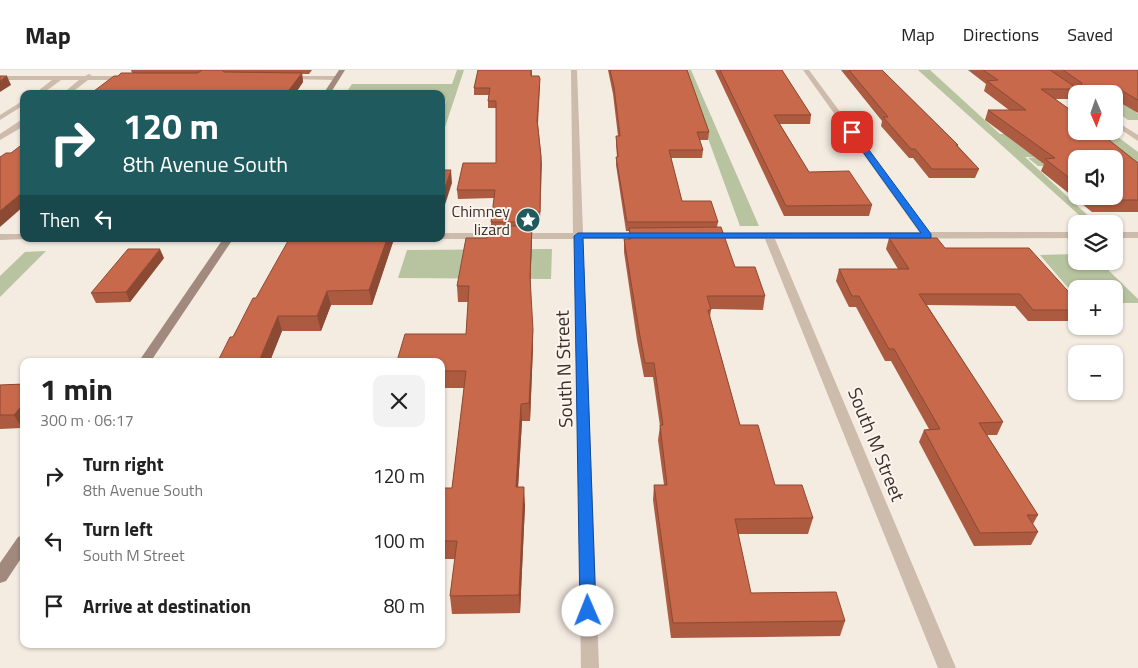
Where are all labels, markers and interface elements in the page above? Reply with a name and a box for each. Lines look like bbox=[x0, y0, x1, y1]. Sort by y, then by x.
text: Map bbox=[25, 17, 71, 53]
text: Map bbox=[901, 21, 935, 48]
text: Directions bbox=[963, 21, 1039, 48]
text: Saved bbox=[1067, 21, 1113, 48]
north arrow bbox=[1068, 85, 1122, 140]
map controls bbox=[1068, 85, 1123, 400]
text: 120 m bbox=[123, 99, 219, 153]
icon: right bbox=[40, 110, 105, 175]
pin bbox=[831, 111, 873, 153]
icon: arrive bbox=[838, 118, 866, 146]
text: 8th Avenue South bbox=[123, 147, 288, 181]
button: sound bbox=[1068, 150, 1123, 205]
place label: Chimney lizard bbox=[452, 199, 510, 241]
text: Then bbox=[40, 205, 80, 234]
icon: left bbox=[90, 205, 118, 233]
place icon: Chimney lizard bbox=[515, 207, 541, 233]
button: layers bbox=[1068, 215, 1123, 270]
button: + bbox=[1068, 280, 1123, 335]
street label: South N Street bbox=[546, 309, 580, 428]
button: − bbox=[1068, 345, 1123, 400]
text: 1 min bbox=[40, 366, 113, 412]
button: close bbox=[373, 375, 425, 427]
street label: South M Street bbox=[841, 383, 913, 506]
text: 300 m · 06:17 bbox=[40, 408, 134, 432]
text: Turn right bbox=[83, 449, 164, 478]
text: 120 m bbox=[373, 461, 425, 490]
icon: right bbox=[40, 462, 68, 490]
text: 8th Avenue South bbox=[83, 478, 203, 502]
text: Turn left bbox=[83, 514, 153, 543]
text: 100 m bbox=[373, 526, 425, 555]
icon: left bbox=[40, 527, 68, 555]
text: South M Street bbox=[83, 543, 185, 567]
position arrow bbox=[561, 584, 613, 636]
text: Arrive at destination bbox=[83, 591, 251, 620]
text: 80 m bbox=[384, 591, 425, 620]
icon: arrive bbox=[40, 592, 68, 620]

